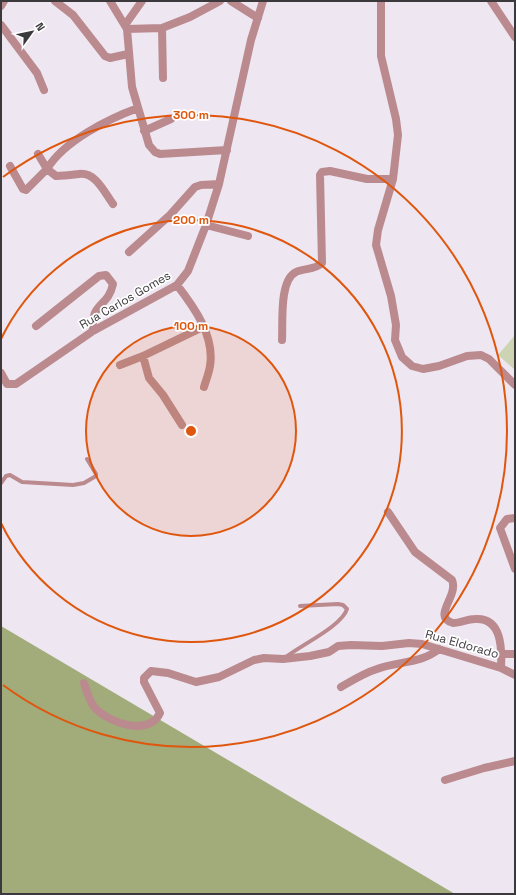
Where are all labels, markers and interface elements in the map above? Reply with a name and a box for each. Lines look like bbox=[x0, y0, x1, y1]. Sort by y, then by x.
north arrow bbox=[12, 12, 52, 52]
text: N bbox=[33, 20, 48, 33]
text: 300 m bbox=[173, 107, 209, 123]
text: 200 m bbox=[173, 212, 209, 228]
street label: Rua Carlos Gomes bbox=[76, 267, 174, 333]
text: 100 m bbox=[174, 318, 208, 334]
centre of rings bbox=[184, 424, 198, 438]
street label: Rua Eldorado bbox=[423, 626, 501, 662]

